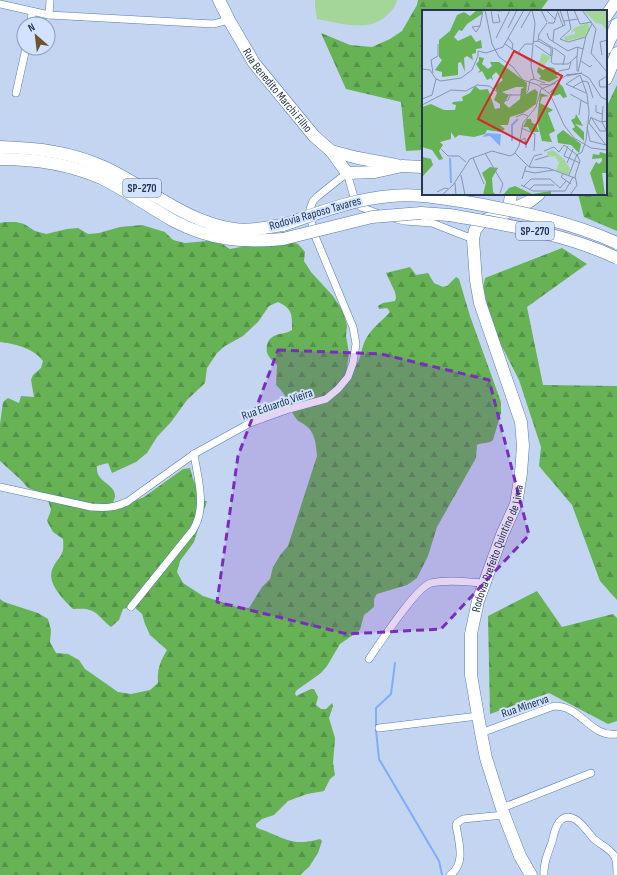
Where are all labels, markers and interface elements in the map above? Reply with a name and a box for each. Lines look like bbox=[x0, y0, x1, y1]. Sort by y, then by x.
inset map bbox=[422, 10, 607, 195]
north arrow bbox=[16, 16, 56, 56]
text: N bbox=[26, 20, 37, 35]
street label: Rua Benedito Marchi Filho bbox=[239, 46, 315, 136]
road number: SP-270 bbox=[123, 179, 161, 197]
street label: Rodovia Raposo Tavares bbox=[267, 193, 363, 234]
road number: SP-270 bbox=[516, 222, 554, 240]
street label: Rua Eduardo Vieira bbox=[240, 385, 315, 424]
street label: Rodovia Prefeito Quintino de Lima bbox=[469, 483, 527, 614]
street label: Rua Minerva bbox=[500, 691, 551, 722]

